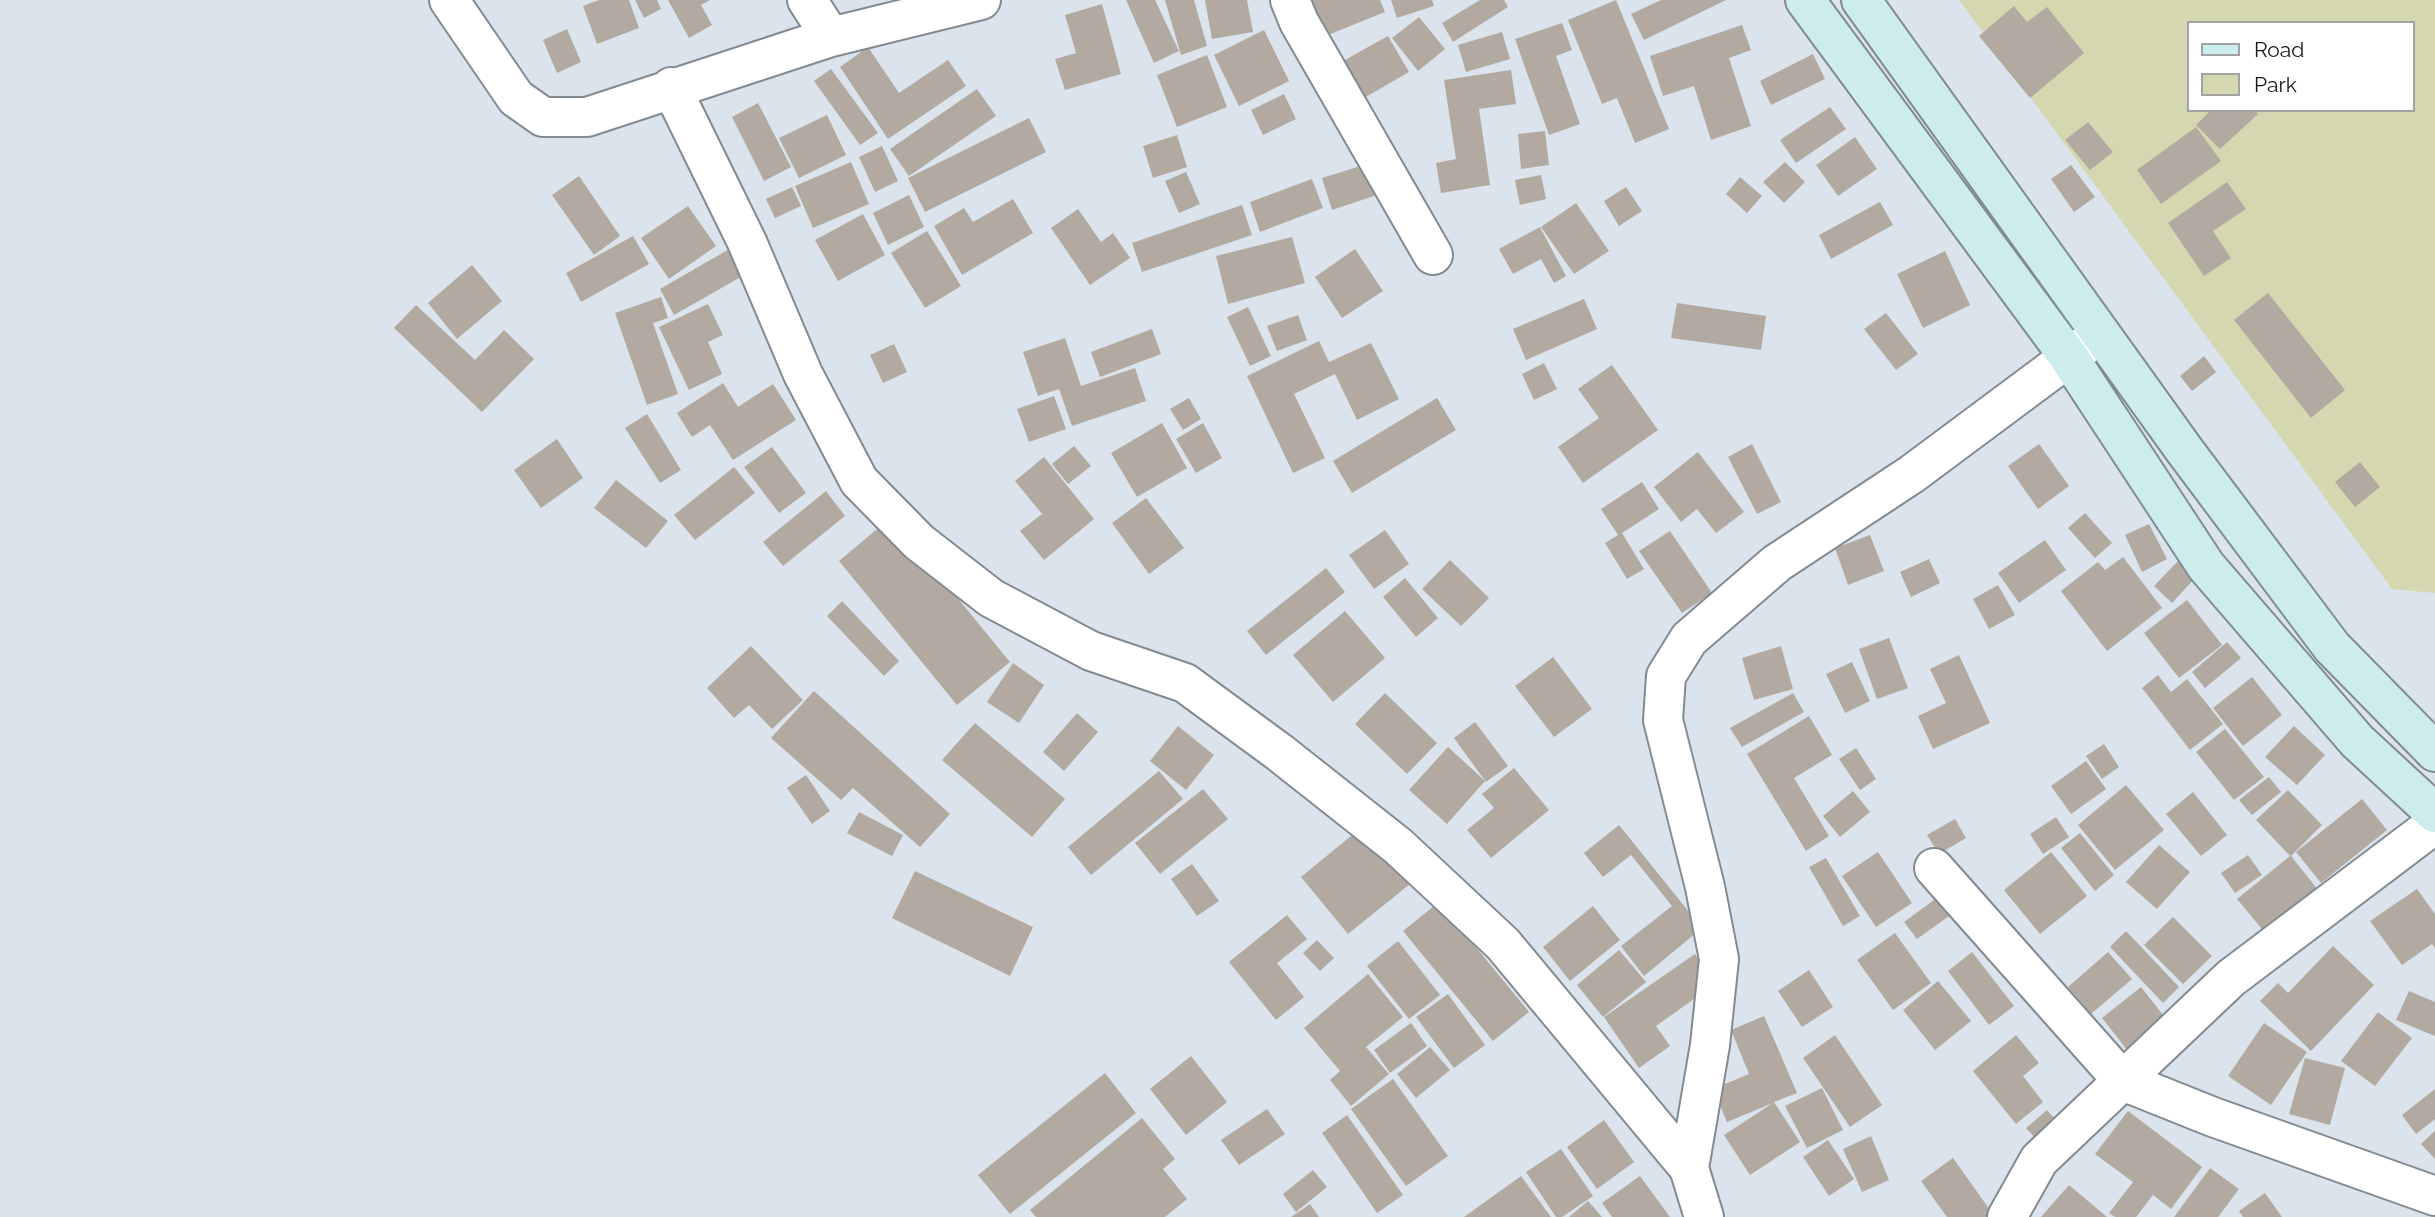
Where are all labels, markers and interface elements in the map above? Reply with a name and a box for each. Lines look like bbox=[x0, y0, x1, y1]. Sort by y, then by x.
legend bbox=[2186, 21, 2414, 112]
text: Road bbox=[2254, 37, 2304, 62]
text: Park bbox=[2254, 72, 2297, 97]

